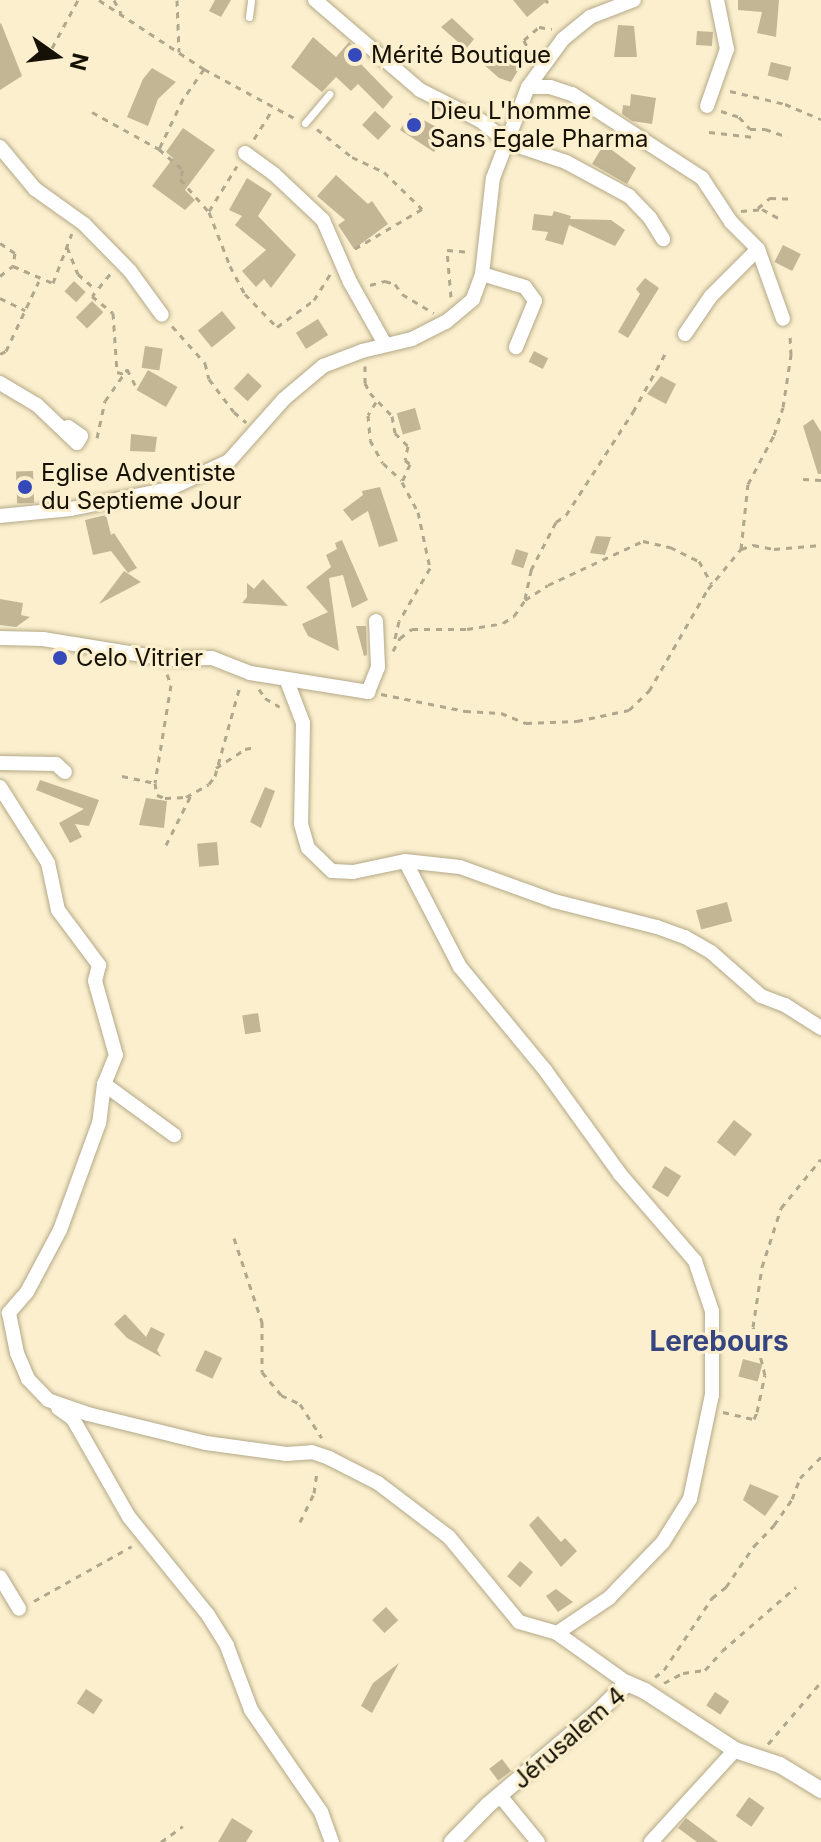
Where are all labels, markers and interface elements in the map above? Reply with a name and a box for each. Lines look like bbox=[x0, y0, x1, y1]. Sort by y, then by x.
north arrow bbox=[16, 16, 96, 96]
place label: Mérité Boutique bbox=[371, 41, 551, 69]
marker: Mérité Boutique bbox=[346, 46, 364, 64]
text: N bbox=[65, 51, 94, 73]
place label: Dieu L'homme Sans Egale Pharma bbox=[430, 97, 649, 153]
marker: Dieu L'homme Sans Egale Pharma bbox=[405, 116, 423, 134]
place label: Eglise Adventiste du Septieme Jour bbox=[41, 459, 241, 515]
marker: Eglise Adventiste du Septieme Jour bbox=[16, 478, 34, 496]
place label: Celo Vitrier bbox=[76, 644, 203, 672]
marker: Celo Vitrier bbox=[51, 649, 69, 667]
district label: Lerebours bbox=[649, 1324, 789, 1358]
street label: Jérusalem 4 bbox=[507, 1681, 631, 1795]

